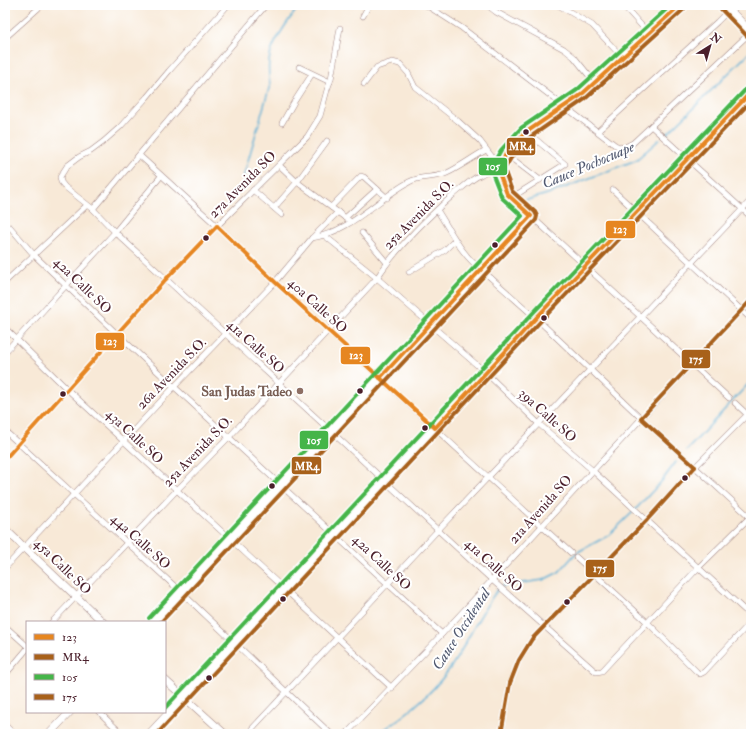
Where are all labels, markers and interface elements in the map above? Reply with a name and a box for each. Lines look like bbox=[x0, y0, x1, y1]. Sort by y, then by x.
north arrow bbox=[690, 26, 730, 66]
text: N bbox=[707, 30, 724, 47]
unlabelled marker bbox=[521, 127, 531, 137]
line badge: MR4 bbox=[506, 137, 536, 156]
water label: Cauce Pochocuape bbox=[539, 137, 638, 193]
text: MR4 bbox=[508, 140, 534, 154]
street label: 27a Avenida SO bbox=[205, 147, 280, 222]
line badge: 105 bbox=[478, 157, 508, 176]
text: 105 bbox=[486, 160, 500, 173]
street label: 25a Avenida S.O. bbox=[380, 176, 457, 253]
line badge: 123 bbox=[605, 220, 636, 239]
text: 123 bbox=[613, 223, 627, 236]
unlabelled marker bbox=[201, 233, 211, 243]
unlabelled marker bbox=[490, 240, 500, 250]
street label: 42a Calle SO bbox=[50, 253, 115, 317]
street label: 40a Calle SO bbox=[284, 274, 351, 337]
unlabelled marker bbox=[539, 313, 549, 323]
street label: 41a Calle SO bbox=[223, 316, 288, 377]
line badge: 123 bbox=[95, 332, 125, 351]
street label: 26a Avenida S.O. bbox=[133, 334, 210, 413]
text: 123 bbox=[103, 335, 117, 348]
line badge: 123 bbox=[340, 346, 371, 365]
text: 123 bbox=[349, 349, 363, 362]
line badge: 175 bbox=[681, 349, 711, 369]
text: 175 bbox=[689, 353, 703, 366]
place label: San Judas Tadeo bbox=[201, 383, 292, 401]
street label: 39a Calle SO bbox=[515, 385, 580, 446]
marker: San Judas Tadeo bbox=[295, 386, 305, 396]
unlabelled marker bbox=[355, 386, 365, 396]
unlabelled marker bbox=[58, 389, 68, 399]
street label: 43a Calle SO bbox=[102, 405, 167, 467]
street label: 25a Avenida S.O. bbox=[159, 412, 236, 490]
unlabelled marker bbox=[420, 423, 430, 433]
line badge: 105 bbox=[299, 430, 329, 450]
text: 105 bbox=[307, 434, 321, 447]
line badge: MR4 bbox=[291, 456, 322, 475]
text: MR4 bbox=[294, 460, 320, 474]
street label: 21a Avenida SO bbox=[505, 471, 576, 547]
unlabelled marker bbox=[680, 473, 690, 483]
unlabelled marker bbox=[267, 481, 277, 491]
street label: 44a Calle SO bbox=[107, 510, 174, 573]
street label: 42a Calle SO bbox=[349, 531, 415, 594]
street label: 45a Calle SO bbox=[30, 535, 95, 598]
street label: 41a Calle SO bbox=[461, 535, 526, 596]
line badge: 175 bbox=[585, 559, 615, 578]
text: 175 bbox=[593, 562, 607, 575]
water label: Cauce Occidental bbox=[428, 584, 496, 674]
unlabelled marker bbox=[278, 594, 288, 604]
unlabelled marker bbox=[562, 597, 572, 607]
legend bbox=[26, 621, 166, 713]
text: 123 bbox=[62, 630, 77, 645]
text: MR4 bbox=[62, 650, 89, 665]
text: 105 bbox=[62, 670, 78, 685]
unlabelled marker bbox=[204, 673, 214, 683]
text: 175 bbox=[62, 690, 78, 705]

